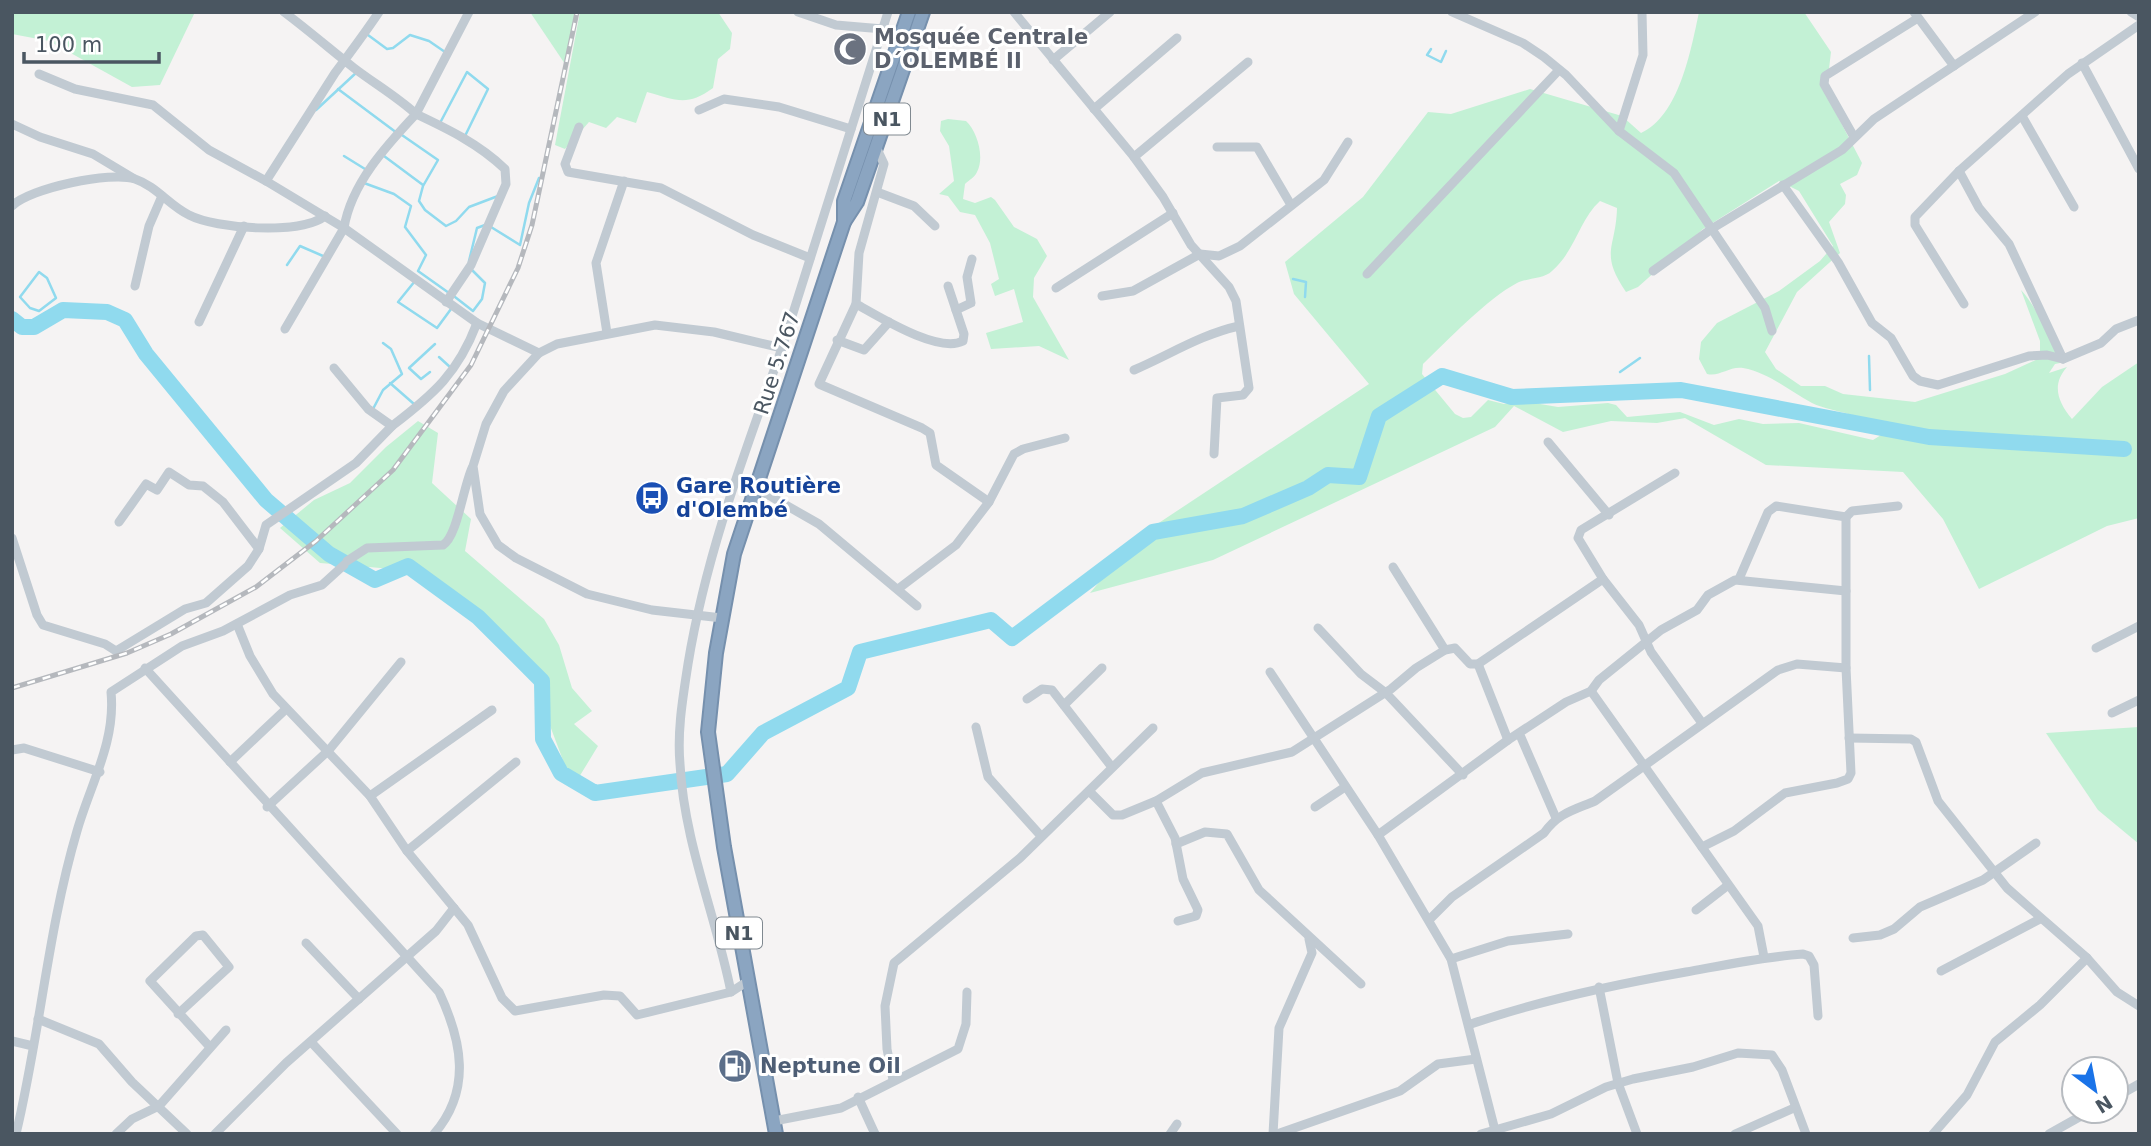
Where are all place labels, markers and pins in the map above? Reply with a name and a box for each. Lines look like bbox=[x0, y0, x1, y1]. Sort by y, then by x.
place label: Mosquée Centrale D´OLEMBÉ II bbox=[874, 25, 1088, 73]
mosque icon: Mosquée Centrale D´OLEMBÉ II bbox=[831, 30, 869, 68]
place label: Gare Routière d'Olembé bbox=[676, 474, 841, 522]
bus stop icon: Gare Routière d'Olembé bbox=[633, 479, 671, 517]
fuel station icon: Neptune Oil bbox=[716, 1047, 754, 1085]
place label: Neptune Oil bbox=[760, 1054, 901, 1078]

